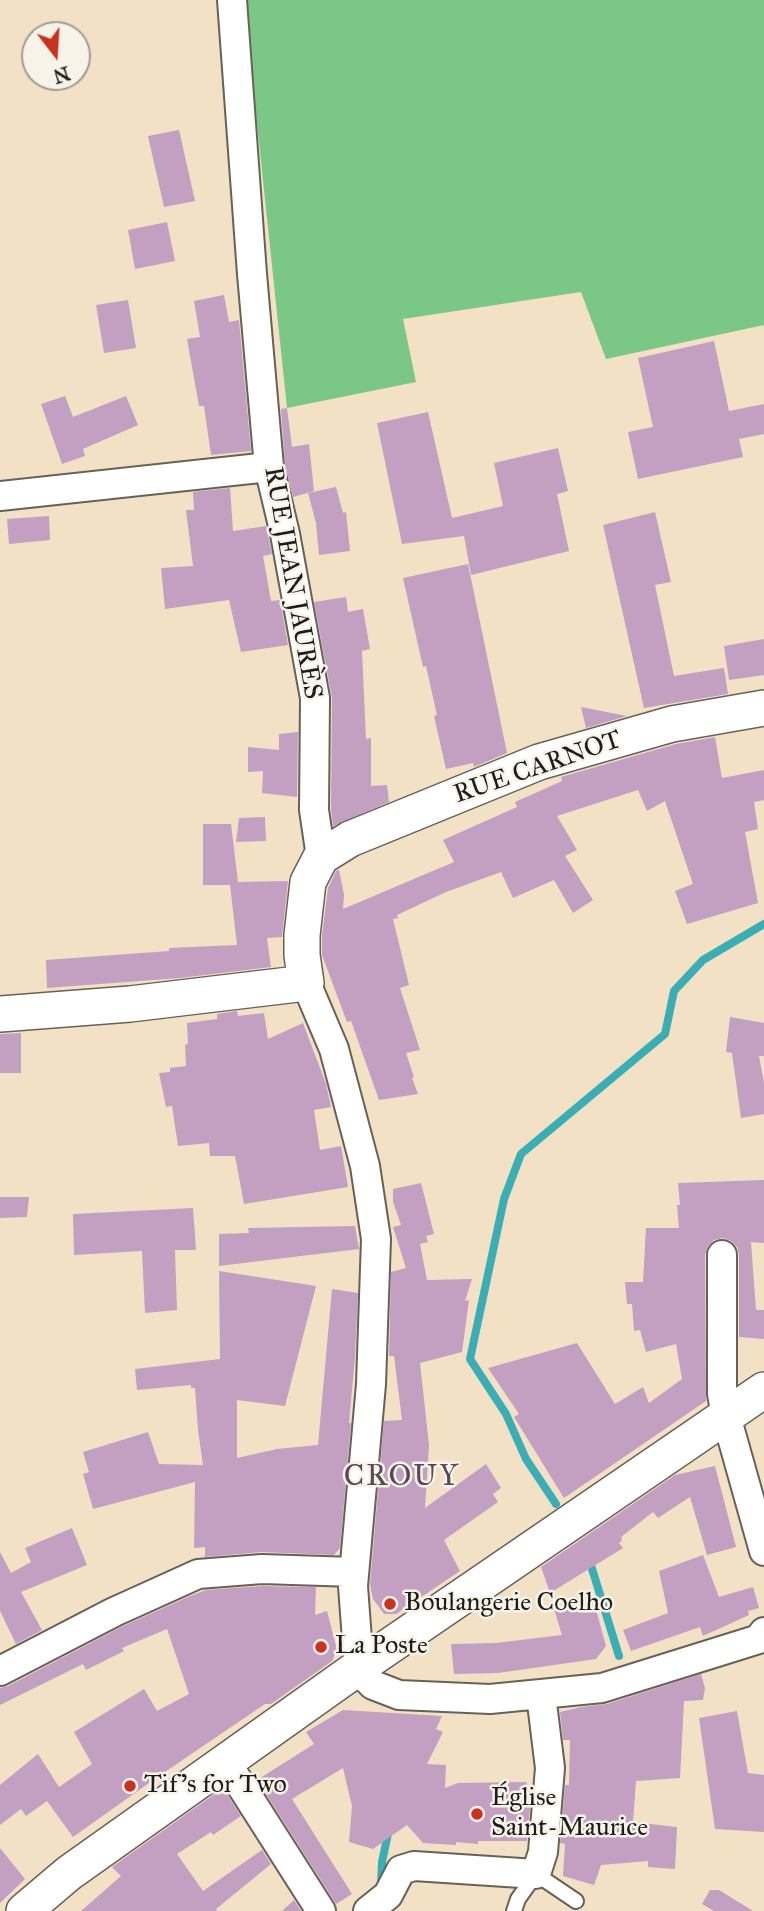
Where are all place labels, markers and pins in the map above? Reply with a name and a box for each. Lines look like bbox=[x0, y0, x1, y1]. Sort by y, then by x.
place label: Boulangerie Coelho bbox=[404, 1588, 613, 1620]
marker: Boulangerie Coelho bbox=[382, 1596, 398, 1612]
place label: La Poste bbox=[335, 1631, 428, 1663]
marker: La Poste bbox=[313, 1639, 329, 1655]
place label: Tif's for Two bbox=[144, 1770, 287, 1802]
marker: Tif's for Two bbox=[122, 1778, 138, 1794]
place label: Église Saint-Maurice bbox=[491, 1783, 648, 1844]
marker: Église Saint-Maurice bbox=[469, 1806, 485, 1822]

